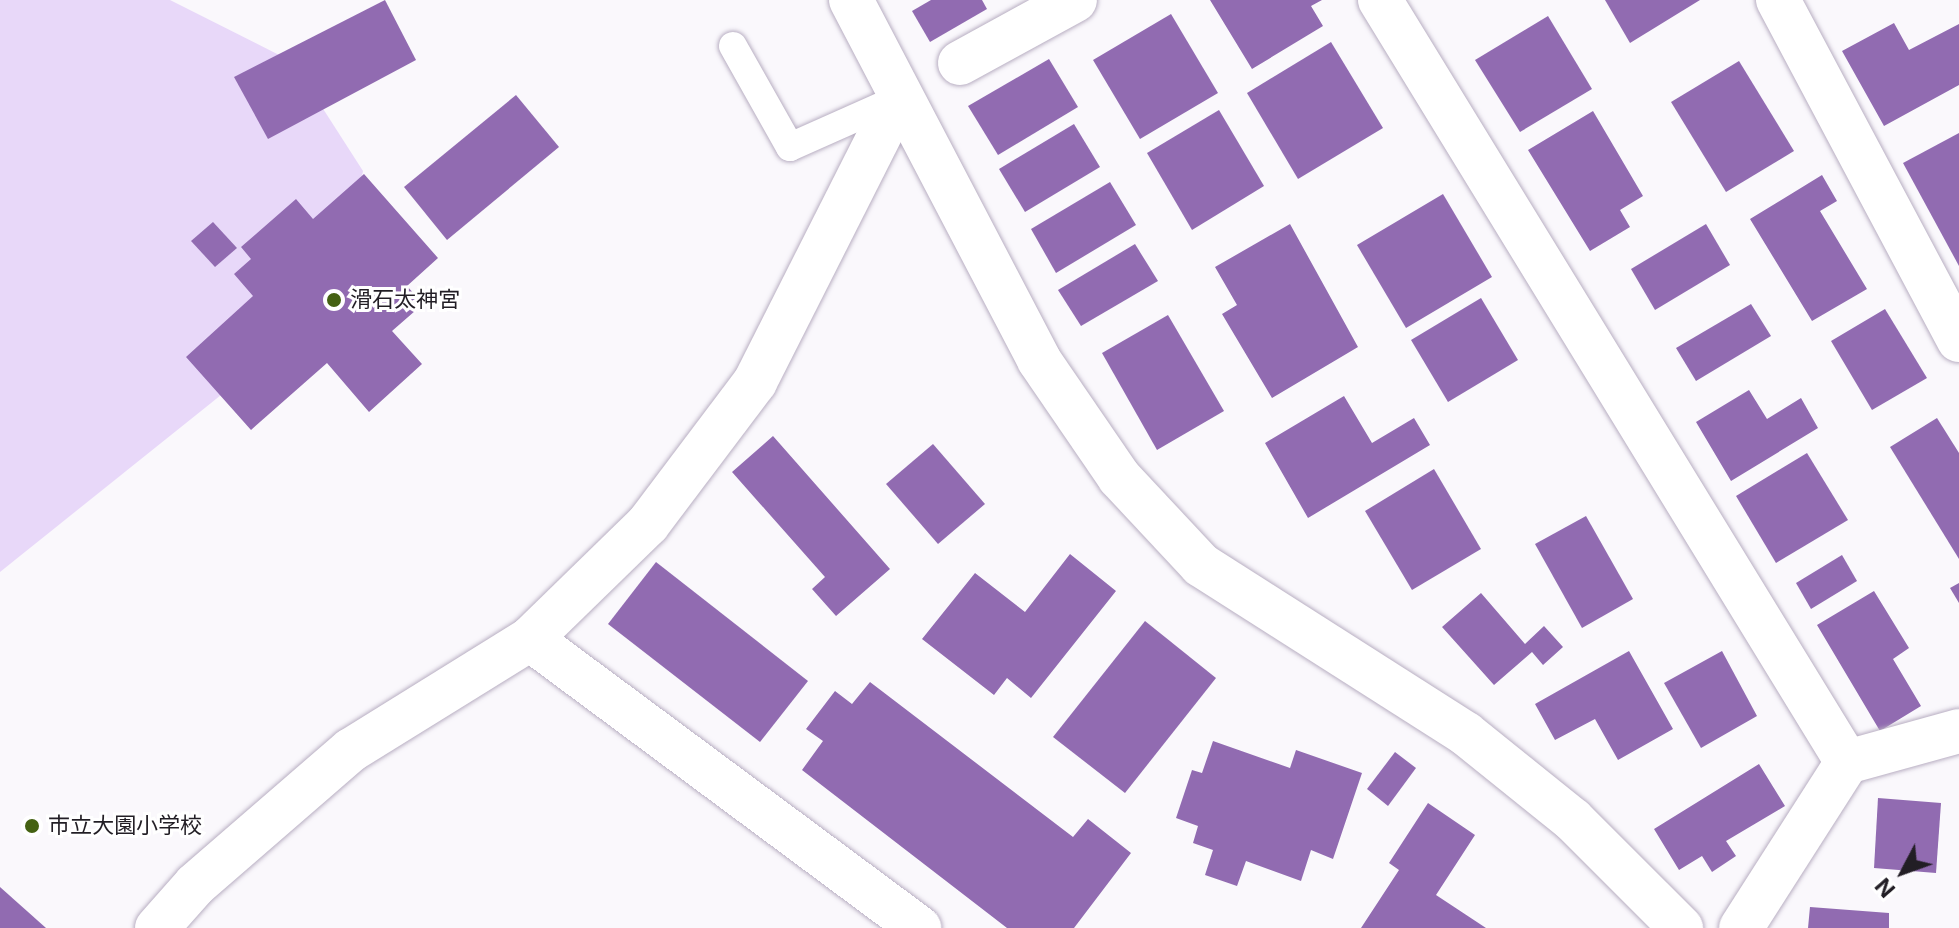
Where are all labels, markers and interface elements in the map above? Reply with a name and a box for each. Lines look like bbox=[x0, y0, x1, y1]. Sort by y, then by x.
place label: 滑石太神宮 bbox=[350, 287, 460, 313]
marker: 滑石太神宮 bbox=[325, 291, 343, 309]
place label: 市立大園小学校 bbox=[48, 813, 202, 839]
marker: 市立大園小学校 bbox=[23, 817, 41, 835]
north arrow bbox=[1863, 832, 1943, 912]
text: N bbox=[1870, 873, 1900, 903]

